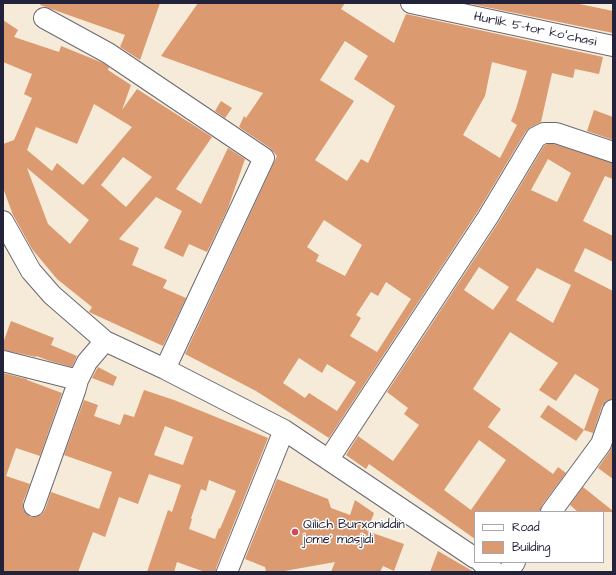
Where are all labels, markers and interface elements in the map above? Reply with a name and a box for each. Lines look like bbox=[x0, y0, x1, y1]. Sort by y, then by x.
street label: Hurlik 5-tor koʻchasi bbox=[472, 9, 598, 51]
legend bbox=[474, 511, 604, 563]
place label: Qilich Burxoniddin jome' masjidi bbox=[303, 517, 405, 548]
text: Road bbox=[512, 519, 540, 536]
marker: Qilich Burxoniddin jome' masjidi bbox=[290, 527, 300, 537]
text: Building bbox=[512, 539, 550, 556]

